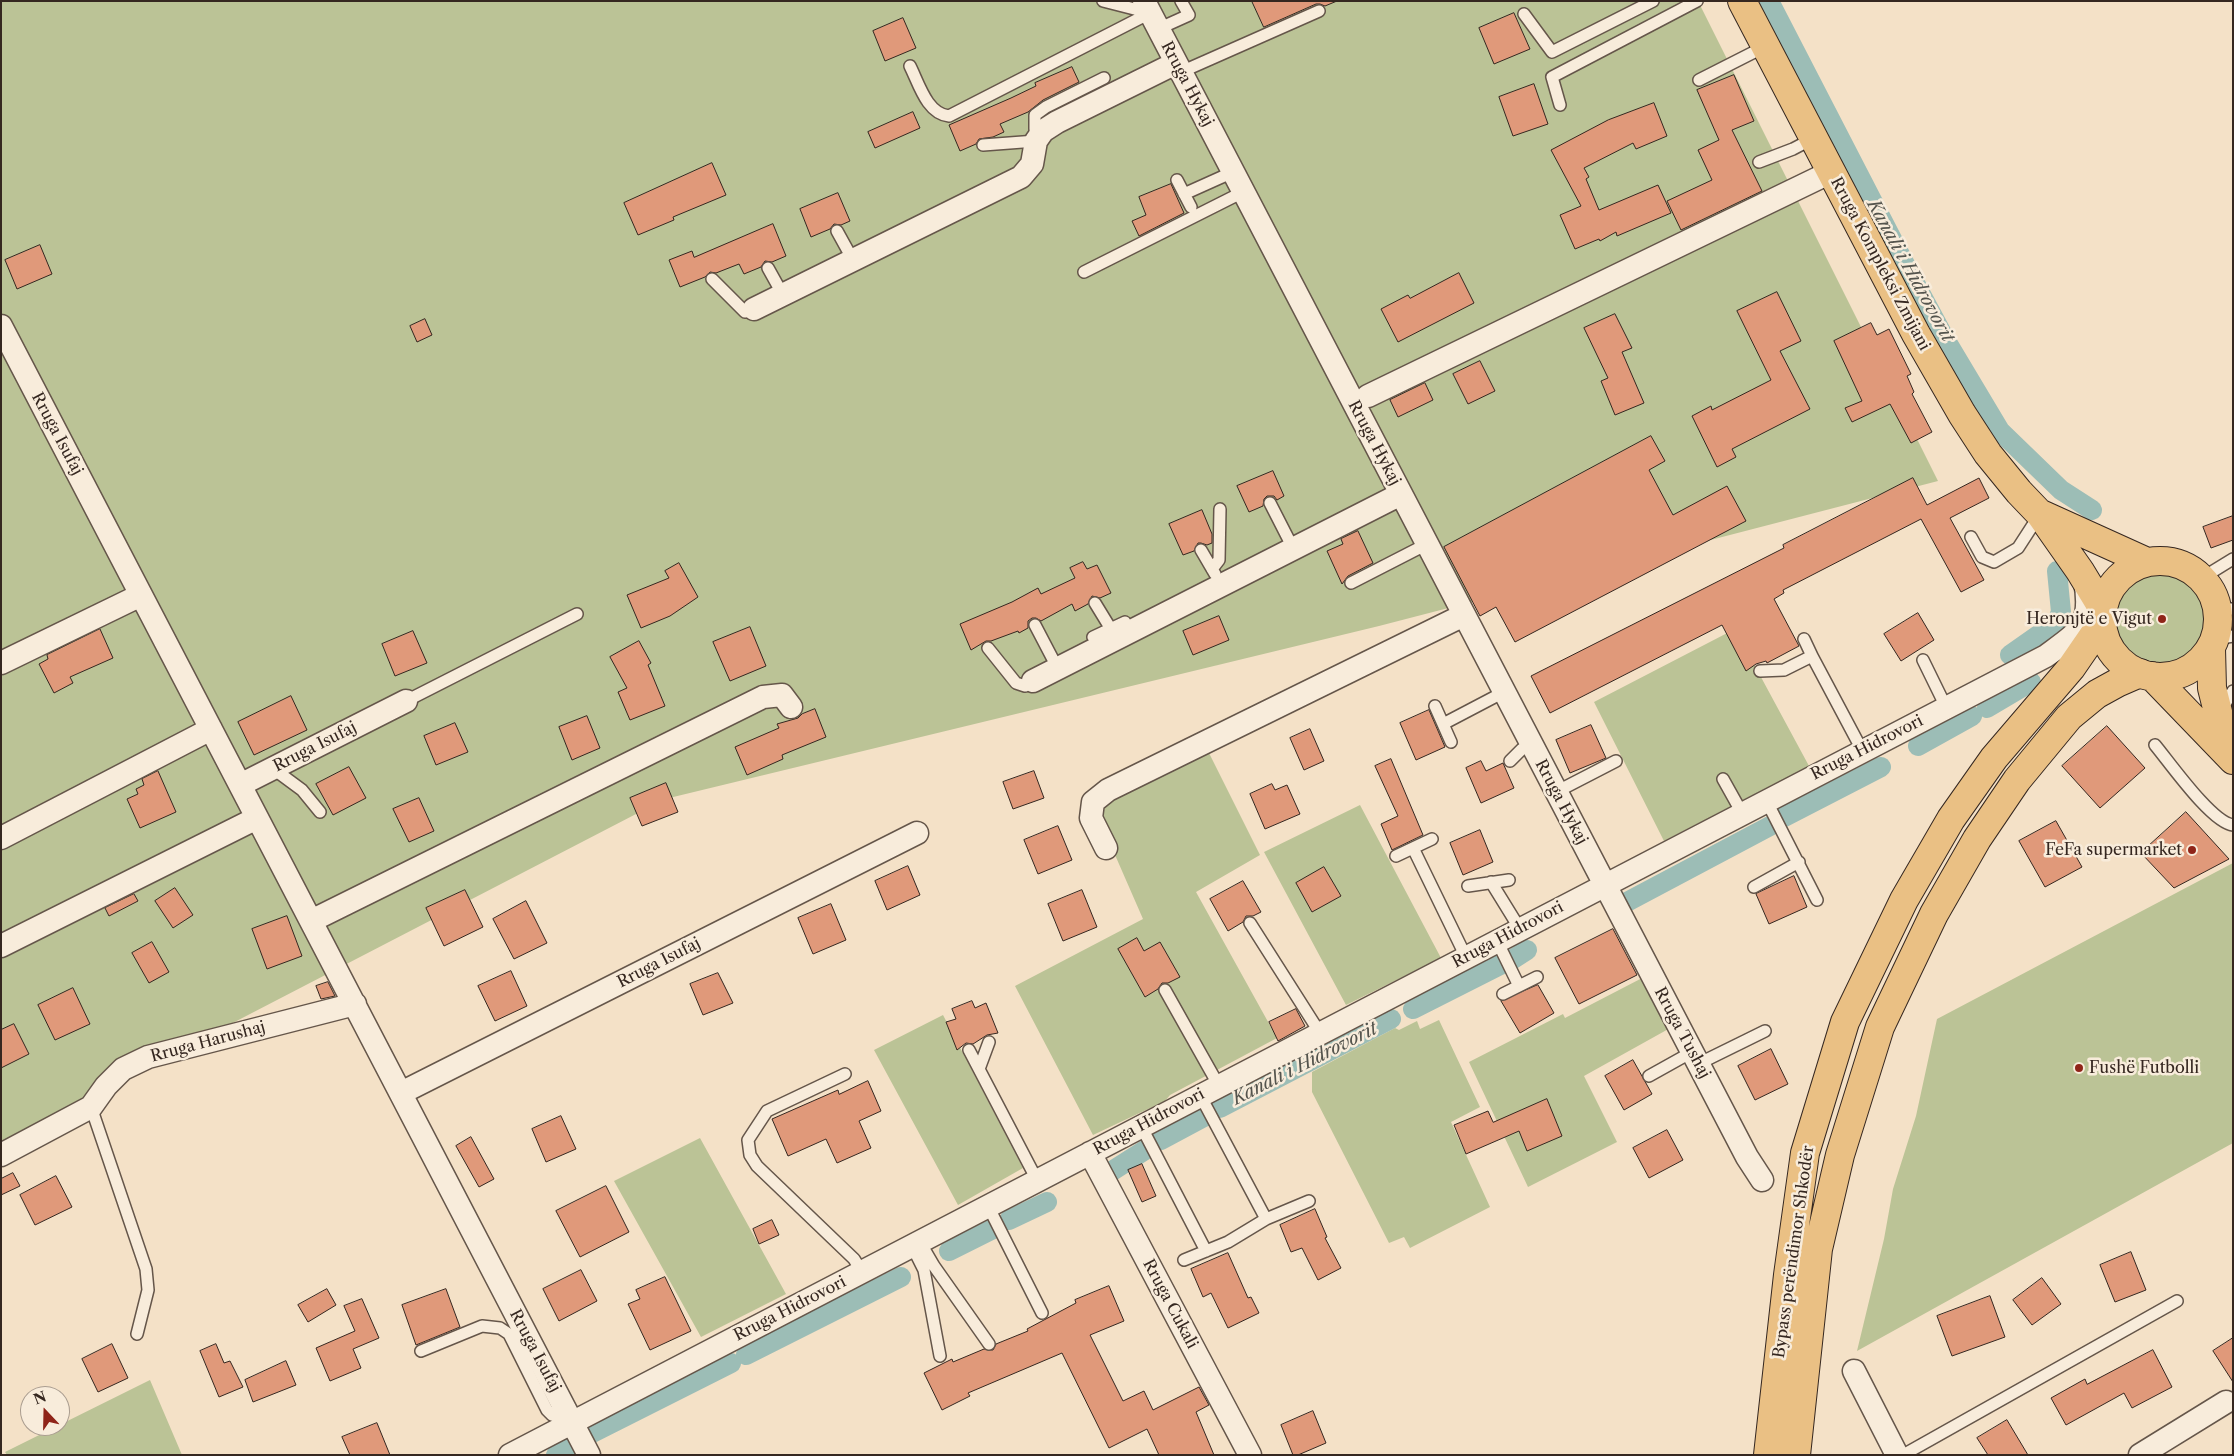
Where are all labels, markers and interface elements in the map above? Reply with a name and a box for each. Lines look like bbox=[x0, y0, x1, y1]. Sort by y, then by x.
street label: Rruga Hykaj bbox=[1157, 38, 1217, 130]
street label: Rruga Kompleksi Zmijani bbox=[1826, 174, 1934, 354]
water label: Kanali i Hidrovorit bbox=[1862, 196, 1958, 346]
street label: Rruga Isufaj bbox=[27, 389, 87, 479]
street label: Rruga Hykaj bbox=[1344, 397, 1404, 489]
place label: Heronjtë e Vigut bbox=[2026, 609, 2152, 629]
marker: Heronjtë e Vigut bbox=[2156, 613, 2168, 625]
street label: Rruga Hidrovori bbox=[1808, 711, 1926, 785]
street label: Rruga Isufaj bbox=[270, 718, 360, 776]
street label: Rruga Hykaj bbox=[1531, 756, 1591, 848]
place label: FeFa supermarket bbox=[2045, 840, 2182, 860]
marker: FeFa supermarket bbox=[2186, 844, 2198, 856]
street label: Rruga Hidrovori bbox=[1449, 898, 1567, 972]
street label: Rruga Isufaj bbox=[614, 934, 704, 992]
street label: Rruga Tushaj bbox=[1650, 984, 1714, 1082]
street label: Rruga Harushaj bbox=[149, 1017, 267, 1067]
water label: Kanali i Hidrovorit bbox=[1229, 1018, 1381, 1110]
place label: Fushë Futbolli bbox=[2089, 1058, 2199, 1078]
marker: Fushë Futbolli bbox=[2073, 1062, 2085, 1074]
street label: Rruga Hidrovori bbox=[1090, 1085, 1208, 1159]
street label: Bypass perëndimor Shkodër bbox=[1770, 1144, 1818, 1360]
street label: Rruga Cukali bbox=[1138, 1256, 1202, 1352]
street label: Rruga Hidrovori bbox=[731, 1272, 849, 1346]
street label: Rruga Isufaj bbox=[505, 1306, 565, 1396]
north arrow bbox=[20, 1386, 70, 1436]
text: N bbox=[31, 1387, 49, 1409]

